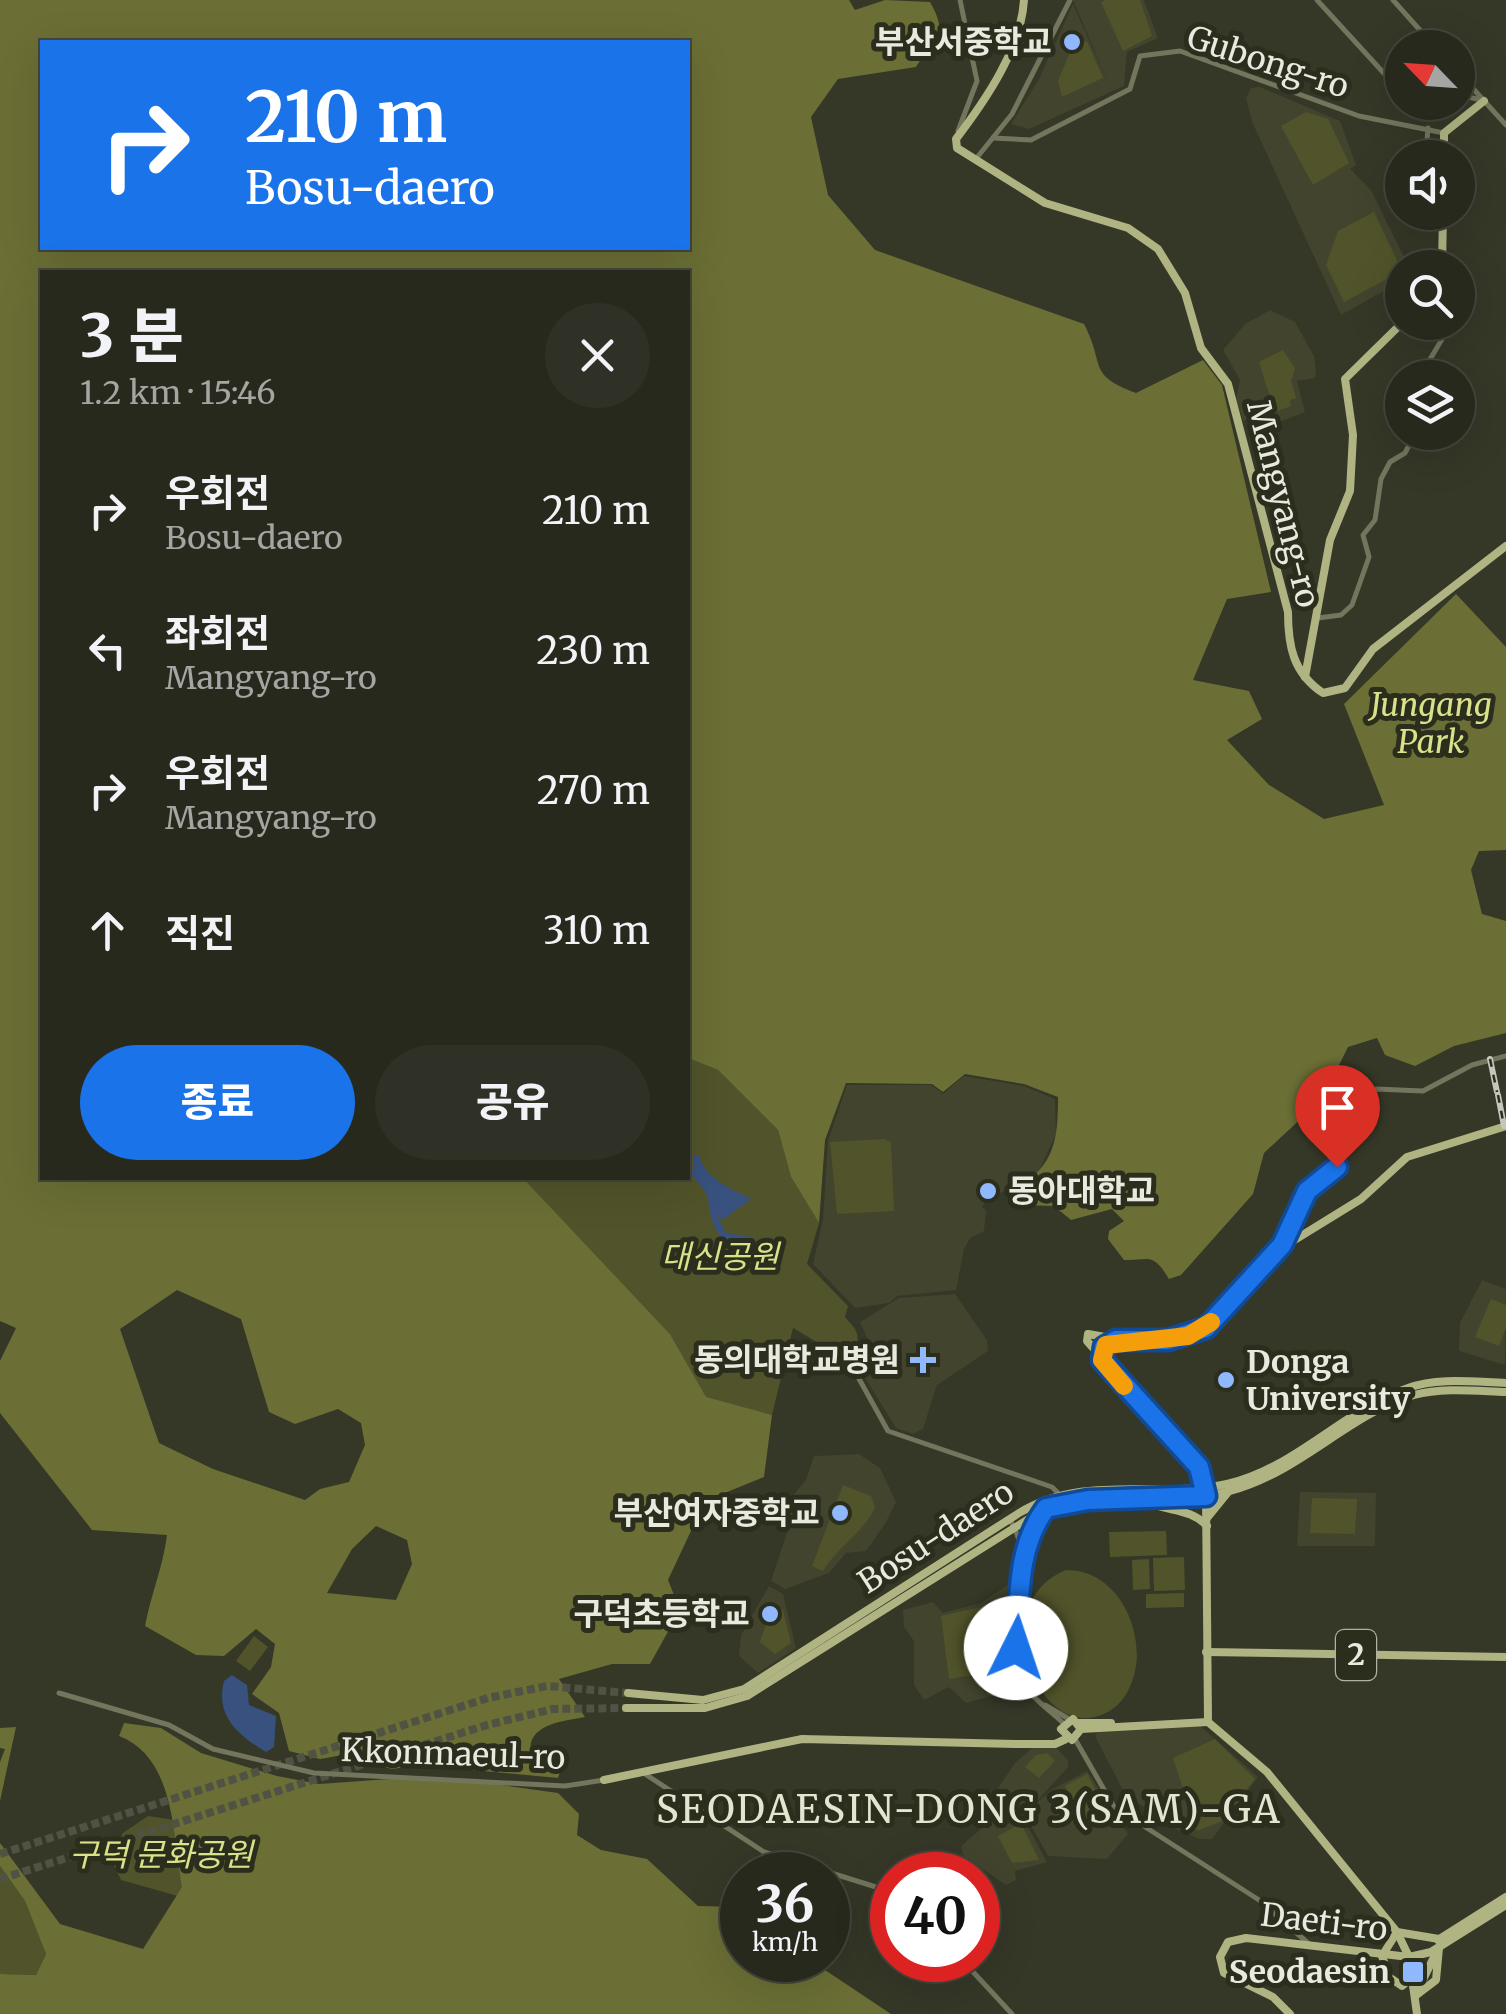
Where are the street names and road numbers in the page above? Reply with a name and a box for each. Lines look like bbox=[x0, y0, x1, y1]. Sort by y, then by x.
street label: Gubong-ro bbox=[1182, 17, 1354, 107]
street label: Mangyang-ro bbox=[1238, 396, 1328, 612]
street label: Bosu-daero bbox=[851, 1472, 1021, 1602]
road number: 2 bbox=[1336, 1630, 1376, 1680]
street label: Kkonmaeul-ro bbox=[340, 1730, 566, 1778]
street label: Daeti-ro bbox=[1258, 1894, 1390, 1950]

